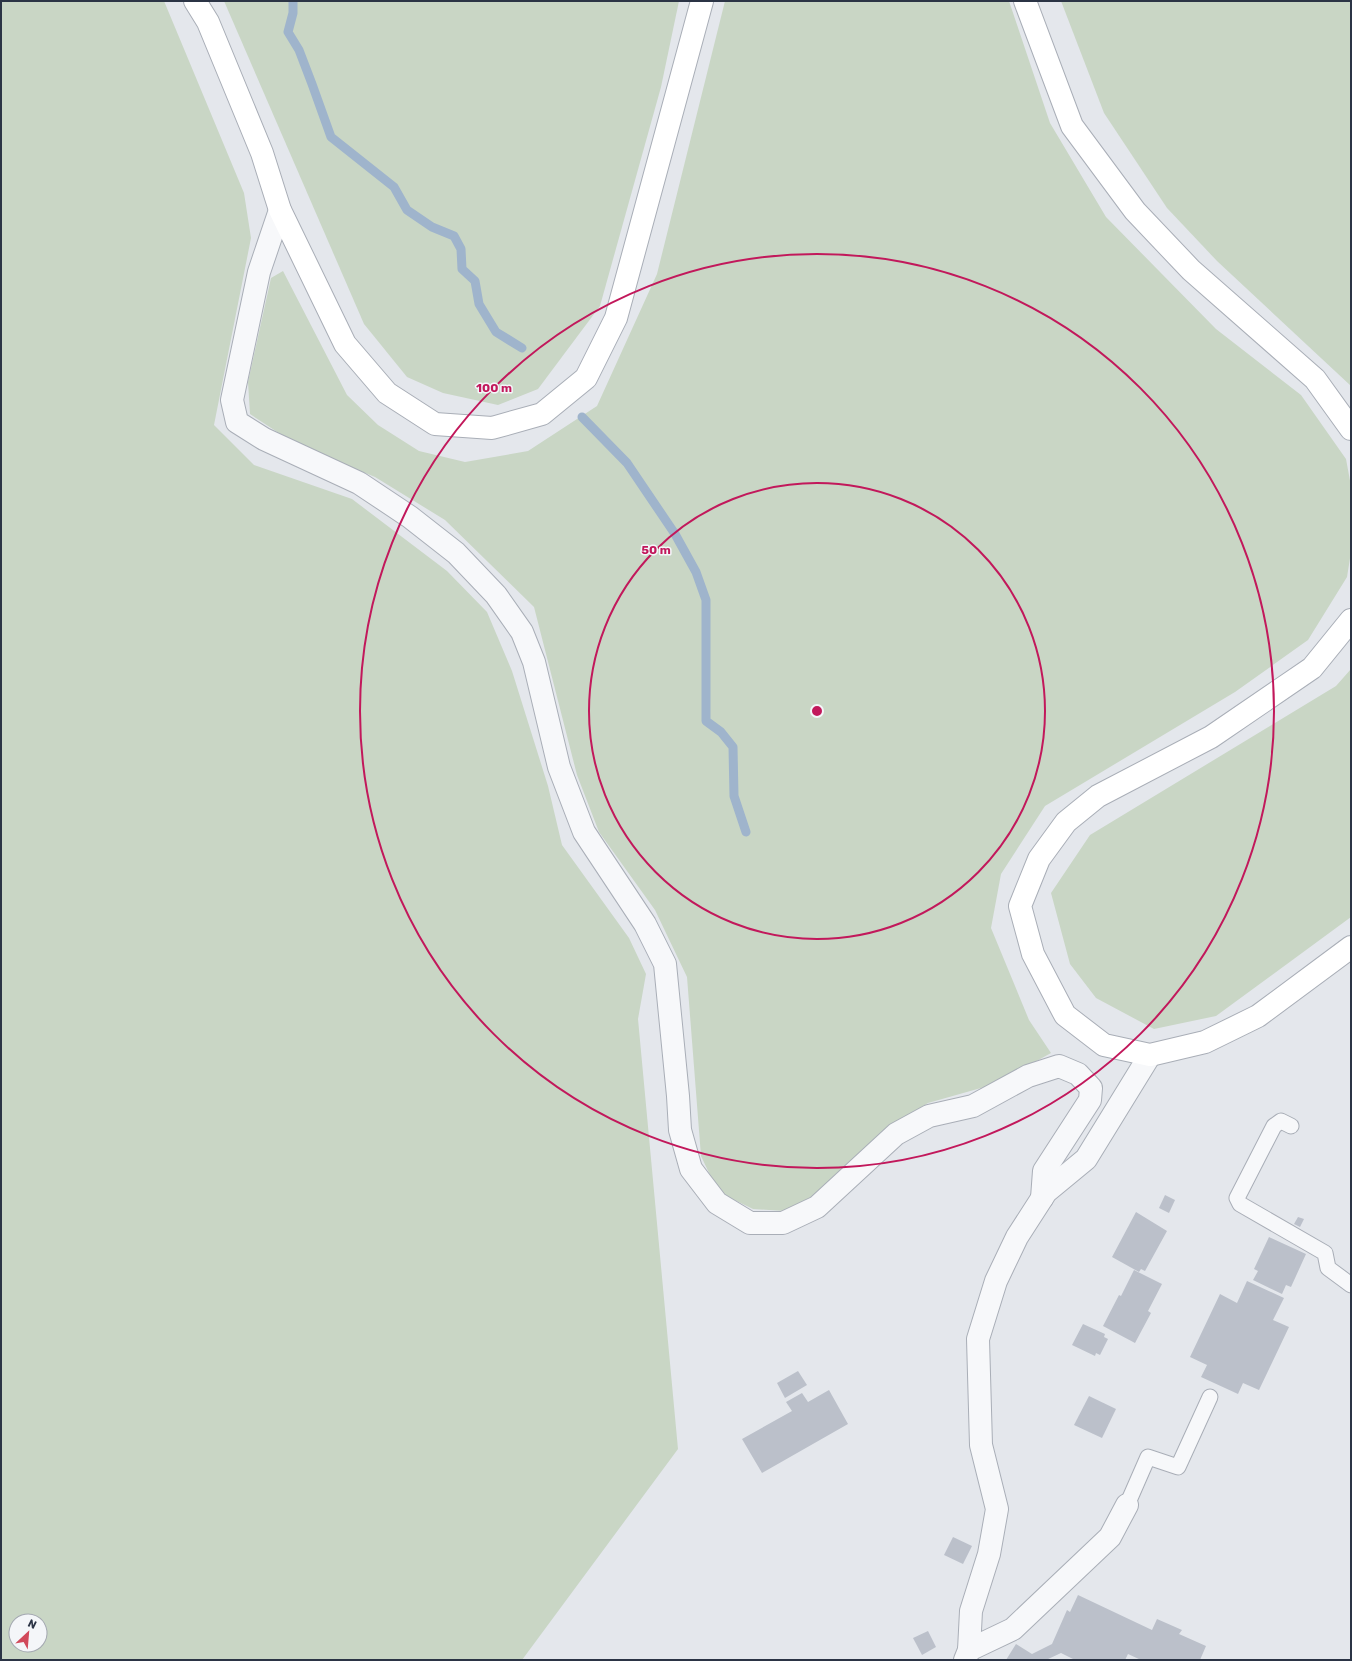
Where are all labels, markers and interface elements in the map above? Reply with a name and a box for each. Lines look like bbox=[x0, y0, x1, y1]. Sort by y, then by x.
text: 100 m bbox=[476, 381, 512, 395]
text: 50 m bbox=[641, 543, 671, 557]
centre of rings bbox=[810, 704, 824, 718]
north arrow bbox=[8, 1613, 48, 1653]
text: N bbox=[26, 1617, 39, 1632]

